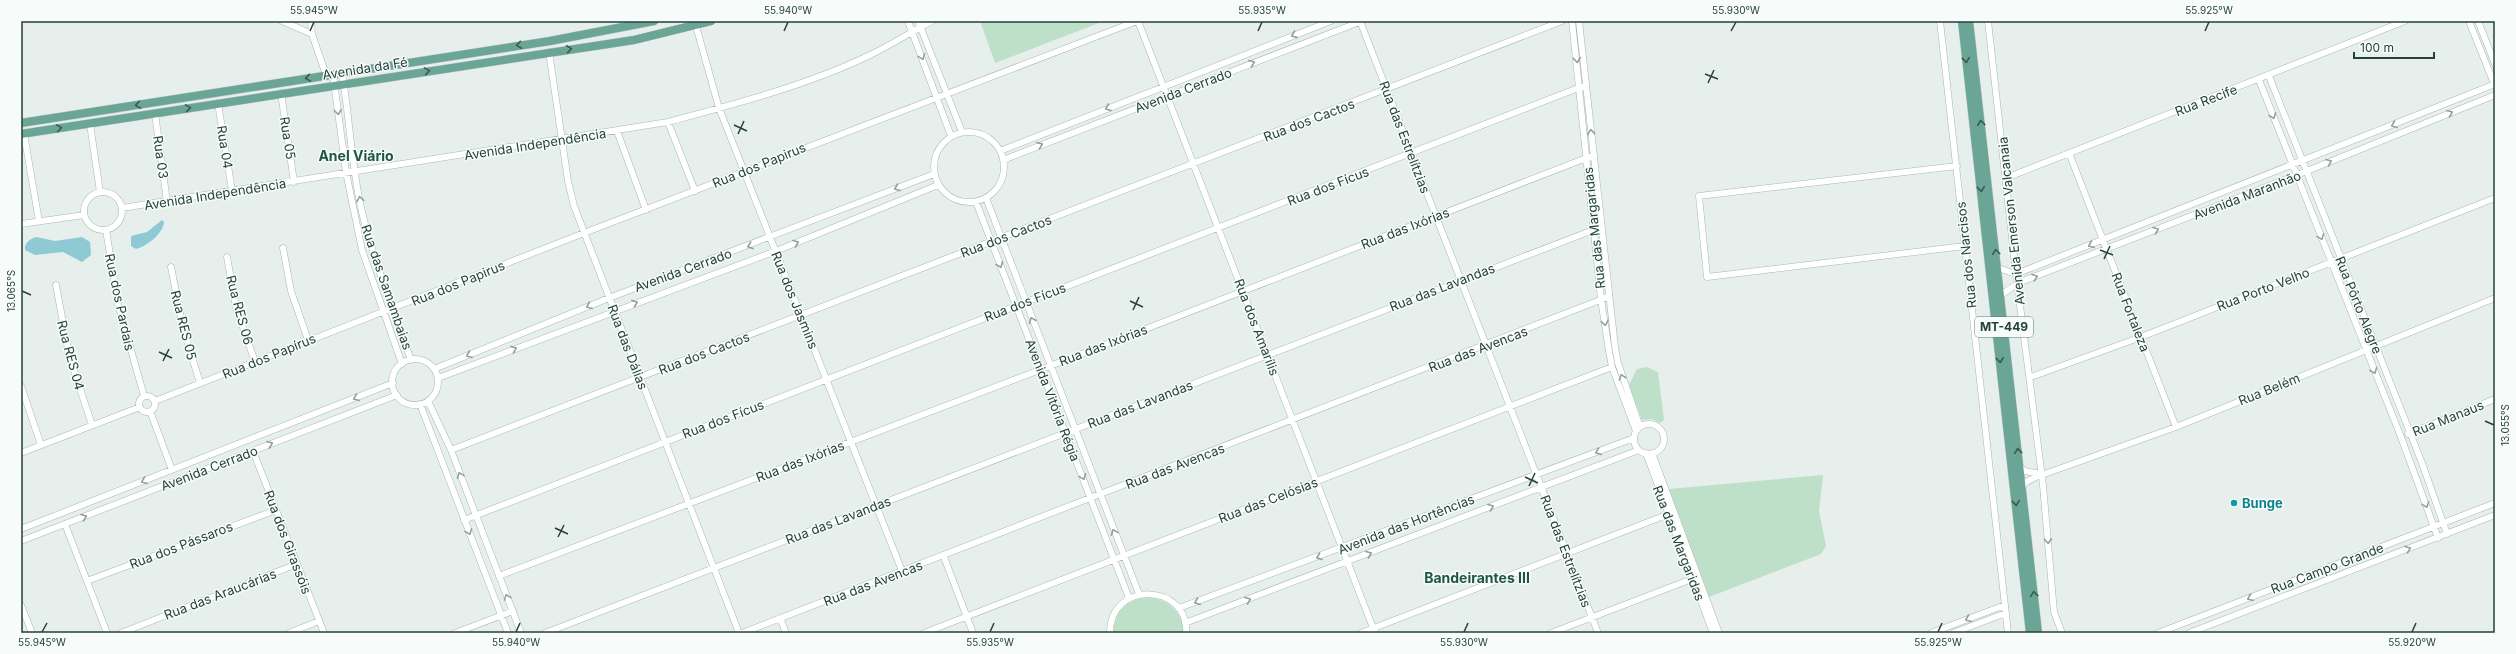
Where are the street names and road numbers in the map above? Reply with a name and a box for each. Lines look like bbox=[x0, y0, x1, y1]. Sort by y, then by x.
street label: Avenida da Fé bbox=[321, 53, 409, 83]
street label: Avenida Cerrado bbox=[1132, 64, 1234, 116]
street label: Rua das Estrelítzias bbox=[1376, 79, 1434, 196]
street label: Rua Recife bbox=[2173, 81, 2239, 119]
street label: Rua dos Cactos bbox=[1261, 95, 1357, 145]
street label: Rua 05 bbox=[277, 115, 299, 161]
street label: Rua 04 bbox=[214, 124, 236, 170]
street label: Avenida Independência bbox=[463, 125, 607, 163]
street label: Rua 03 bbox=[150, 134, 172, 180]
street label: Avenida Emerson Valcanaia bbox=[1994, 136, 2028, 306]
street label: Rua dos Papirus bbox=[710, 139, 808, 191]
street label: Rua dos Fícus bbox=[1285, 163, 1371, 209]
street label: Rua das Margaridas bbox=[1580, 166, 1608, 290]
street label: Avenida Maranhão bbox=[2191, 167, 2303, 223]
street label: Avenida Independência bbox=[143, 175, 287, 213]
street label: Rua dos Narcisos bbox=[1952, 201, 1980, 309]
street label: Rua das Ixórias bbox=[1359, 204, 1452, 252]
street label: Rua dos Cactos bbox=[958, 211, 1054, 261]
street label: Rua das Samambaias bbox=[358, 222, 416, 352]
street label: Avenida Cerrado bbox=[632, 245, 734, 295]
street label: Rua dos Jasmins bbox=[768, 249, 822, 351]
street label: Rua dos Pardais bbox=[102, 252, 138, 352]
street label: Rua Pôrto Alegre bbox=[2332, 254, 2386, 356]
street label: Rua dos Papirus bbox=[409, 257, 507, 309]
street label: Rua das Lavandas bbox=[1387, 259, 1497, 314]
street label: Rua Porto Velho bbox=[2214, 264, 2312, 314]
street label: Rua Fortaleza bbox=[2109, 270, 2153, 354]
street label: Rua RES 06 bbox=[223, 273, 257, 347]
street label: Rua dos Amarílis bbox=[1231, 276, 1283, 378]
street label: Rua dos Fícus bbox=[982, 279, 1068, 325]
street label: Rua RES 05 bbox=[168, 288, 200, 362]
street label: Rua das Dálias bbox=[604, 302, 652, 392]
road number: MT-449 bbox=[1975, 317, 2033, 337]
street label: Rua RES 04 bbox=[54, 318, 88, 392]
street label: Rua das Ixórias bbox=[1057, 321, 1150, 369]
street label: Rua das Avencas bbox=[1426, 323, 1530, 375]
street label: Rua dos Cactos bbox=[656, 328, 752, 378]
street label: Rua dos Papírus bbox=[220, 330, 318, 382]
street label: Avenida Vitória Régia bbox=[1022, 337, 1084, 463]
street label: Rua Belém bbox=[2236, 369, 2302, 409]
street label: Rua das Lavandas bbox=[1085, 376, 1195, 431]
street label: Rua dos Fícus bbox=[680, 396, 766, 442]
street label: Rua Manaus bbox=[2410, 396, 2486, 440]
street label: Rua das Ixórias bbox=[754, 437, 847, 485]
street label: Rua das Avencas bbox=[1123, 440, 1227, 492]
street label: Avenida Cerrado bbox=[158, 442, 260, 494]
street label: Rua das Celósias bbox=[1216, 474, 1320, 526]
street label: Rua das Margaridas bbox=[1650, 483, 1708, 603]
street label: Rua dos Girassóis bbox=[261, 488, 315, 596]
street label: Avenida das Hortências bbox=[1335, 491, 1477, 557]
street label: Rua das Lavandas bbox=[783, 492, 893, 547]
street label: Rua das Estrelítzias bbox=[1537, 493, 1595, 610]
street label: Rua dos Pássaros bbox=[127, 518, 235, 572]
street label: Rua Campo Grande bbox=[2268, 539, 2386, 597]
street label: Rua das Avencas bbox=[821, 557, 925, 609]
street label: Rua das Araucárias bbox=[162, 565, 278, 623]

